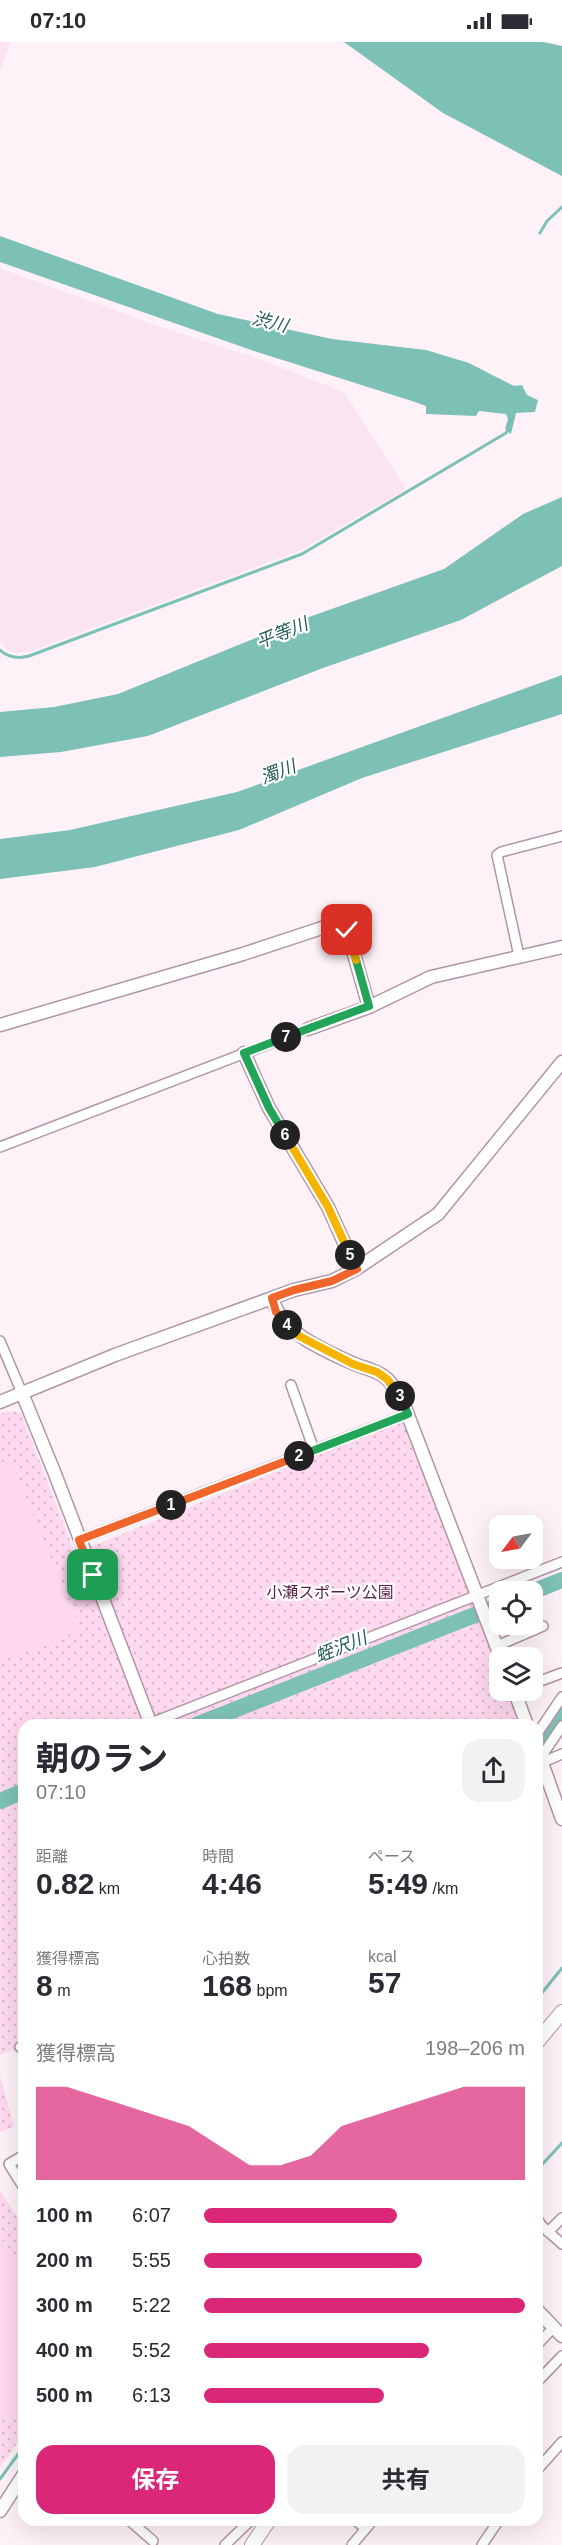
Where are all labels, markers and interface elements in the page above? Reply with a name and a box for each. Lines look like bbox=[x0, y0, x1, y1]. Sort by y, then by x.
text: 07:10 bbox=[30, 8, 86, 33]
water label: 渋川 bbox=[250, 308, 292, 337]
water label: 平等川 bbox=[253, 613, 313, 652]
water label: 濁川 bbox=[258, 755, 300, 788]
pin bbox=[321, 904, 372, 955]
icon: check bbox=[330, 913, 363, 946]
pin: 7 bbox=[271, 1022, 301, 1052]
text: 7 bbox=[282, 1028, 290, 1045]
pin: 6 bbox=[270, 1120, 300, 1150]
text: 6 bbox=[281, 1126, 289, 1143]
pin: 5 bbox=[335, 1240, 365, 1270]
text: 5 bbox=[346, 1246, 354, 1263]
pin: 4 bbox=[272, 1310, 302, 1340]
text: 4 bbox=[283, 1316, 291, 1333]
pin: 3 bbox=[385, 1381, 415, 1411]
text: 3 bbox=[396, 1387, 404, 1404]
pin: 2 bbox=[284, 1441, 314, 1471]
text: 2 bbox=[295, 1447, 303, 1464]
pin: 1 bbox=[156, 1490, 186, 1520]
text: 1 bbox=[167, 1496, 175, 1513]
north arrow bbox=[489, 1515, 543, 1569]
map controls bbox=[489, 1515, 543, 1701]
pin bbox=[67, 1549, 118, 1600]
icon: arrive bbox=[76, 1558, 109, 1591]
button: locate bbox=[489, 1581, 543, 1635]
park label: 小瀬スポーツ公園 bbox=[266, 1584, 394, 1601]
water label: 蛭沢川 bbox=[312, 1627, 372, 1666]
button: layers bbox=[489, 1647, 543, 1701]
button: share bbox=[462, 1739, 525, 1802]
text: 朝のラン bbox=[36, 1740, 168, 1777]
text: 07:10 bbox=[36, 1781, 86, 1803]
text: 距離 bbox=[36, 1848, 68, 1865]
text: 時間 bbox=[202, 1848, 234, 1865]
text: ペース bbox=[368, 1848, 415, 1865]
text: 0.82 bbox=[36, 1867, 94, 1900]
text: 4:46 bbox=[202, 1867, 262, 1900]
text: 5:49 bbox=[368, 1867, 428, 1900]
text: km bbox=[94, 1880, 120, 1897]
text: /km bbox=[428, 1880, 458, 1897]
text: kcal bbox=[368, 1948, 396, 1965]
text: 獲得標高 bbox=[36, 1950, 100, 1967]
text: 心拍数 bbox=[202, 1950, 250, 1967]
text: 57 bbox=[368, 1966, 401, 1999]
text: 8 bbox=[36, 1969, 53, 2002]
text: 168 bbox=[202, 1969, 252, 2002]
text: m bbox=[53, 1982, 70, 1999]
text: bpm bbox=[252, 1982, 288, 1999]
text: 198–206 m bbox=[425, 2037, 525, 2059]
text: 獲得標高 bbox=[36, 2042, 116, 2064]
text: 100 m bbox=[36, 2204, 93, 2226]
text: 6:07 bbox=[132, 2204, 171, 2226]
text: 200 m bbox=[36, 2249, 93, 2271]
text: 5:55 bbox=[132, 2249, 171, 2271]
text: 300 m bbox=[36, 2294, 93, 2316]
text: 5:22 bbox=[132, 2294, 171, 2316]
text: 400 m bbox=[36, 2339, 93, 2361]
text: 5:52 bbox=[132, 2339, 171, 2361]
text: 500 m bbox=[36, 2384, 93, 2406]
text: 6:13 bbox=[132, 2384, 171, 2406]
button: 保存 bbox=[36, 2445, 275, 2514]
button: 共有 bbox=[287, 2445, 525, 2514]

